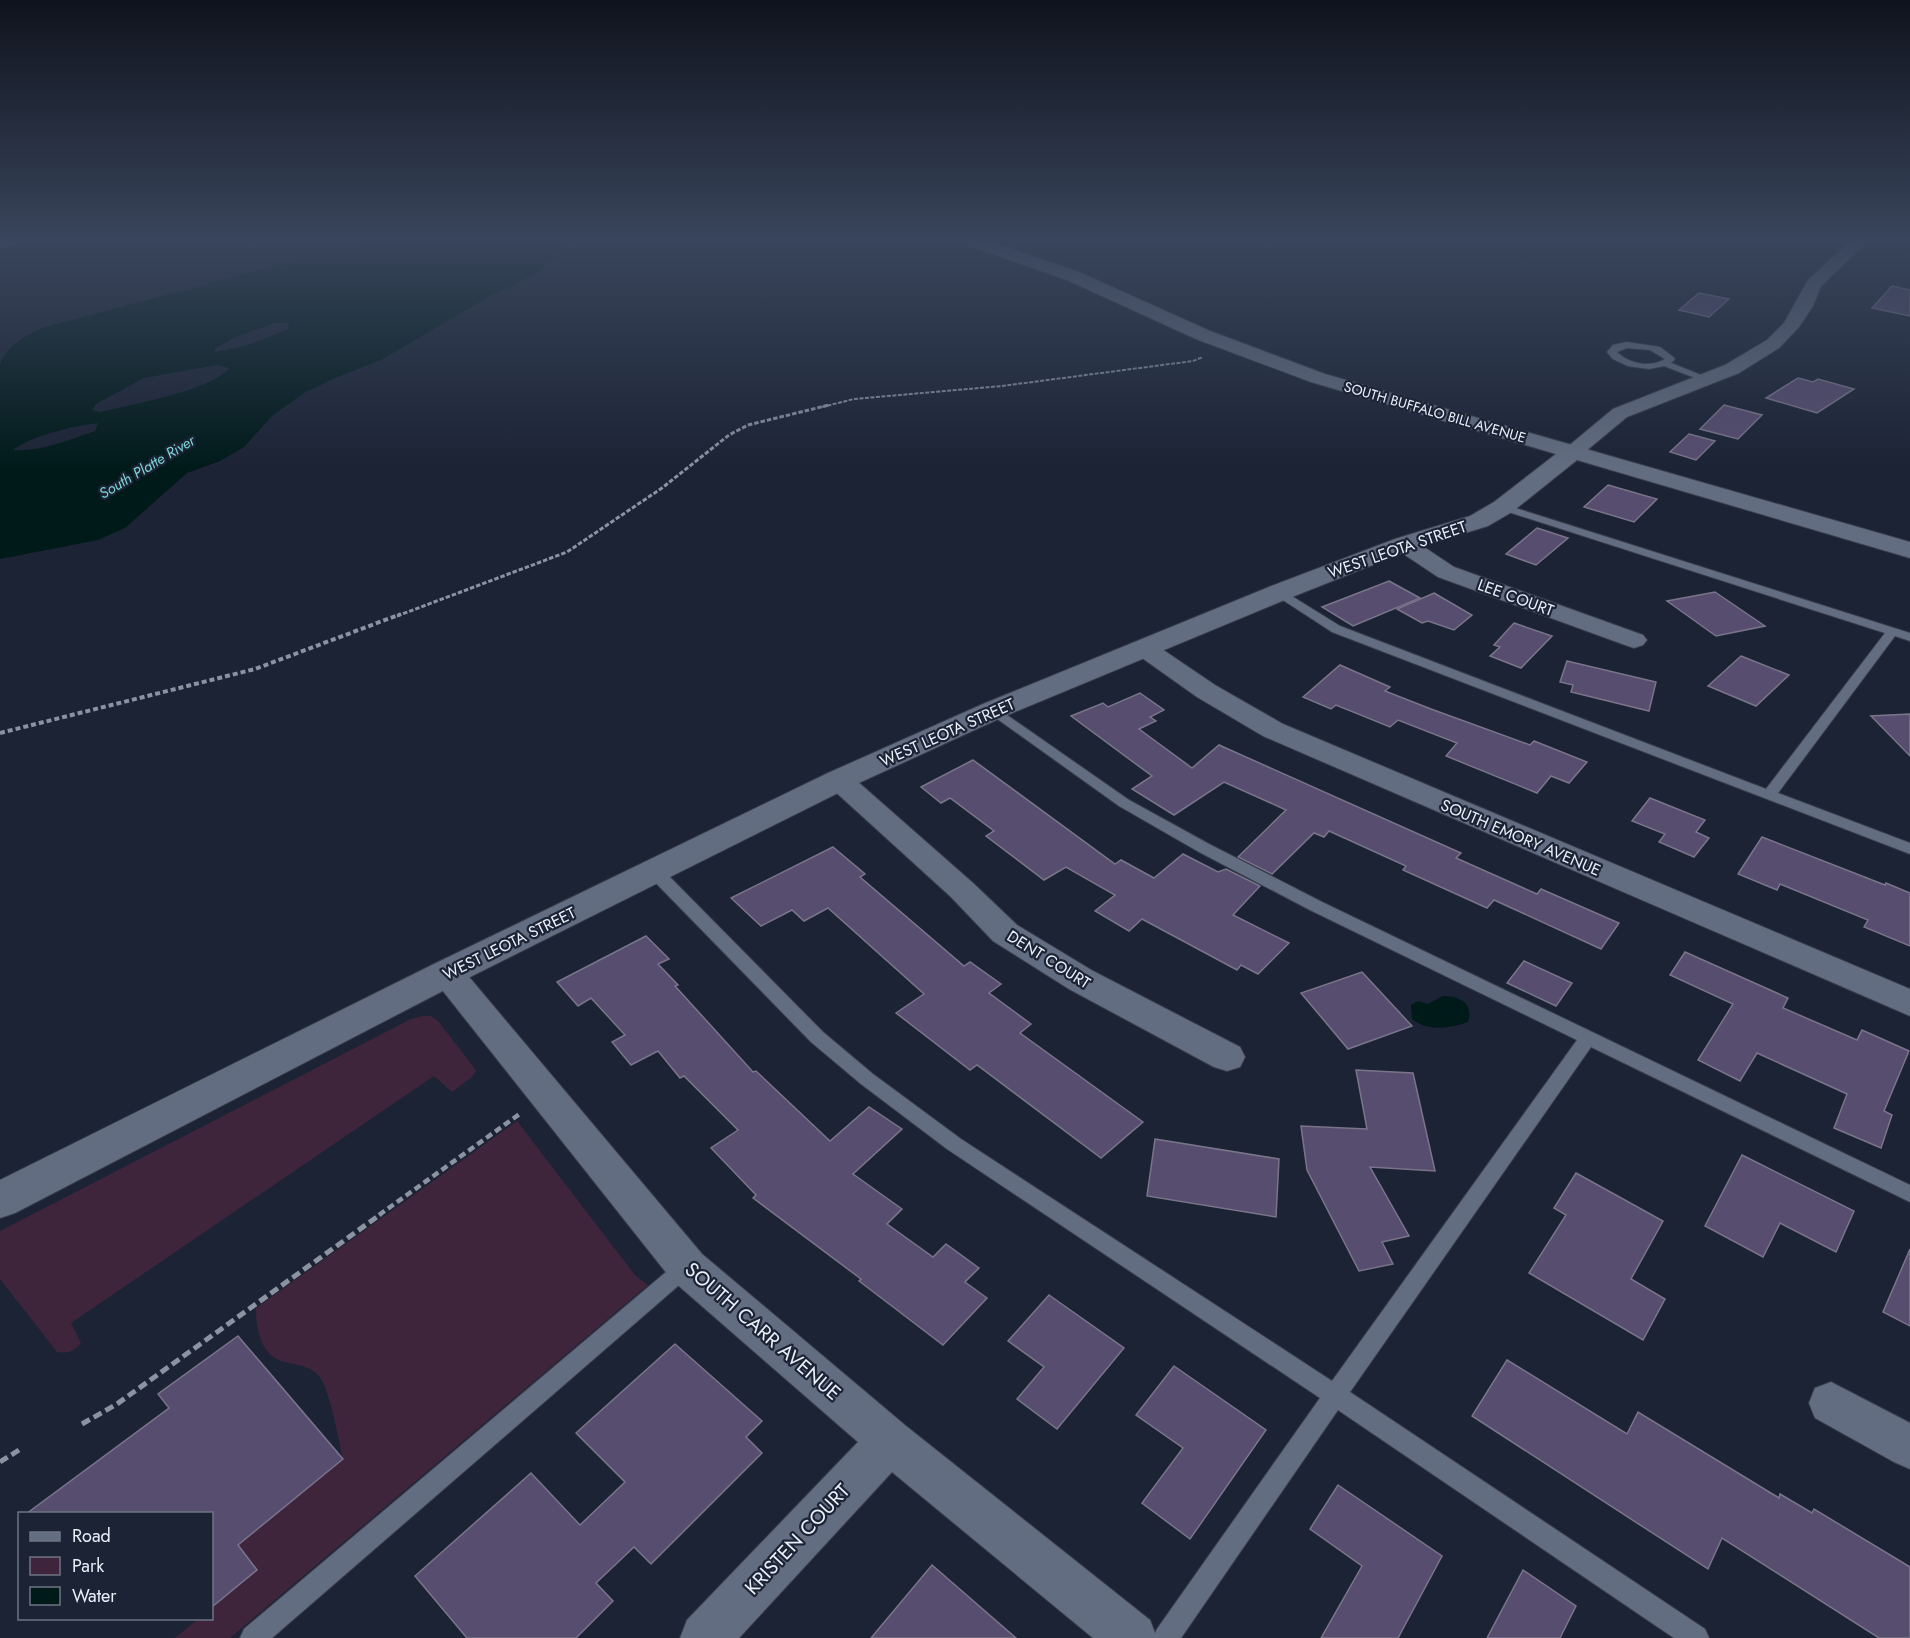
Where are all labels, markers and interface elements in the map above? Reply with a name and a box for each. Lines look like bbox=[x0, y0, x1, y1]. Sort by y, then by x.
street label: SOUTH BUFFALO BILL AVENUE bbox=[1342, 376, 1528, 448]
water label: South Platte River bbox=[95, 429, 200, 504]
street label: WEST LEOTA STREET bbox=[1325, 515, 1470, 584]
street label: LEE COURT bbox=[1474, 573, 1558, 622]
street label: WEST LEOTA STREET bbox=[876, 692, 1019, 772]
street label: SOUTH EMORY AVENUE bbox=[1437, 793, 1604, 882]
street label: WEST LEOTA STREET bbox=[439, 901, 580, 986]
street label: DENT COURT bbox=[1003, 925, 1095, 994]
street label: SOUTH CARR AVENUE bbox=[678, 1255, 847, 1407]
street label: KRISTEN COURT bbox=[738, 1477, 857, 1601]
legend bbox=[18, 1512, 213, 1620]
text: Road bbox=[72, 1523, 111, 1549]
text: Park bbox=[72, 1553, 104, 1579]
text: Water bbox=[72, 1583, 117, 1609]

